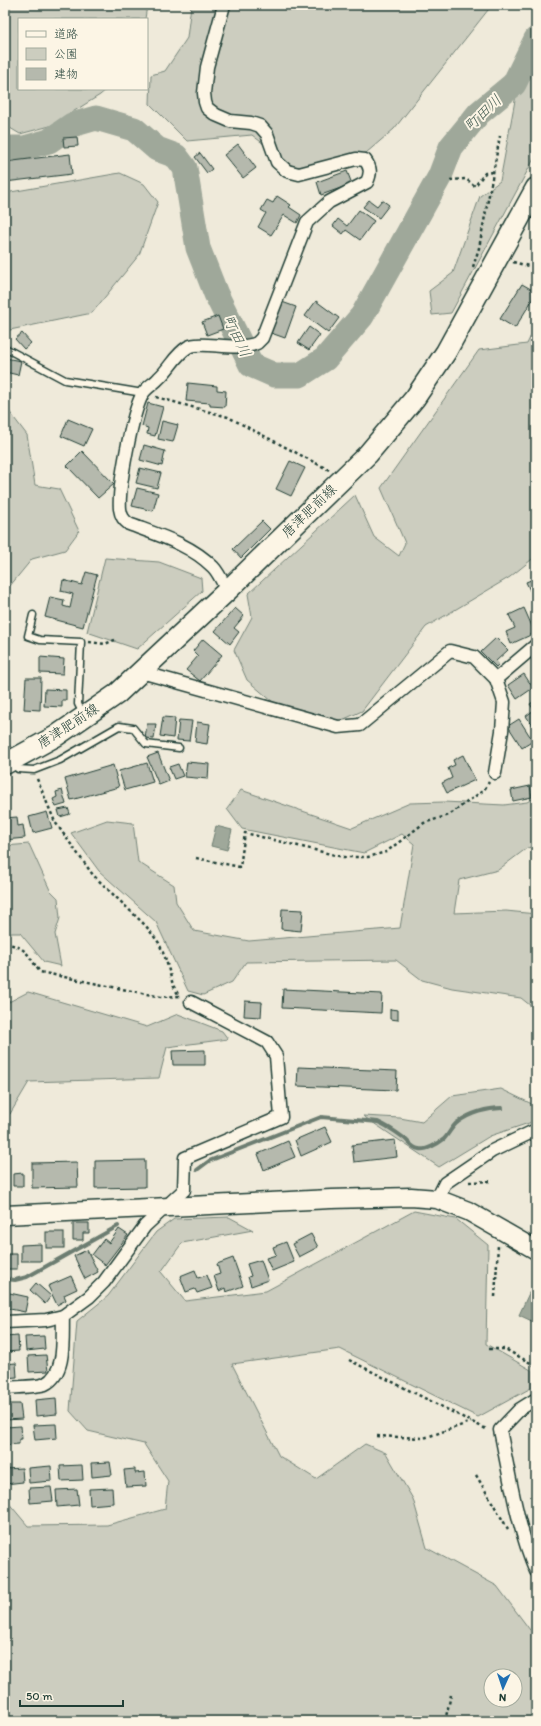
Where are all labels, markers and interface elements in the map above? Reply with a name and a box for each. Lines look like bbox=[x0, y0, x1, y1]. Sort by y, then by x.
legend bbox=[18, 18, 148, 90]
text: 道路 bbox=[54, 27, 78, 41]
text: 公園 bbox=[54, 47, 78, 61]
text: 建物 bbox=[54, 67, 78, 81]
water label: 町田川 bbox=[461, 91, 505, 135]
water label: 町田川 bbox=[219, 312, 255, 360]
street label: 唐津肥前線 bbox=[278, 481, 340, 541]
street label: 唐津肥前線 bbox=[34, 700, 102, 752]
north arrow bbox=[483, 1668, 523, 1708]
scale bar bbox=[20, 1682, 123, 1708]
text: 50 m bbox=[26, 1689, 52, 1703]
text: N bbox=[498, 1691, 507, 1704]

